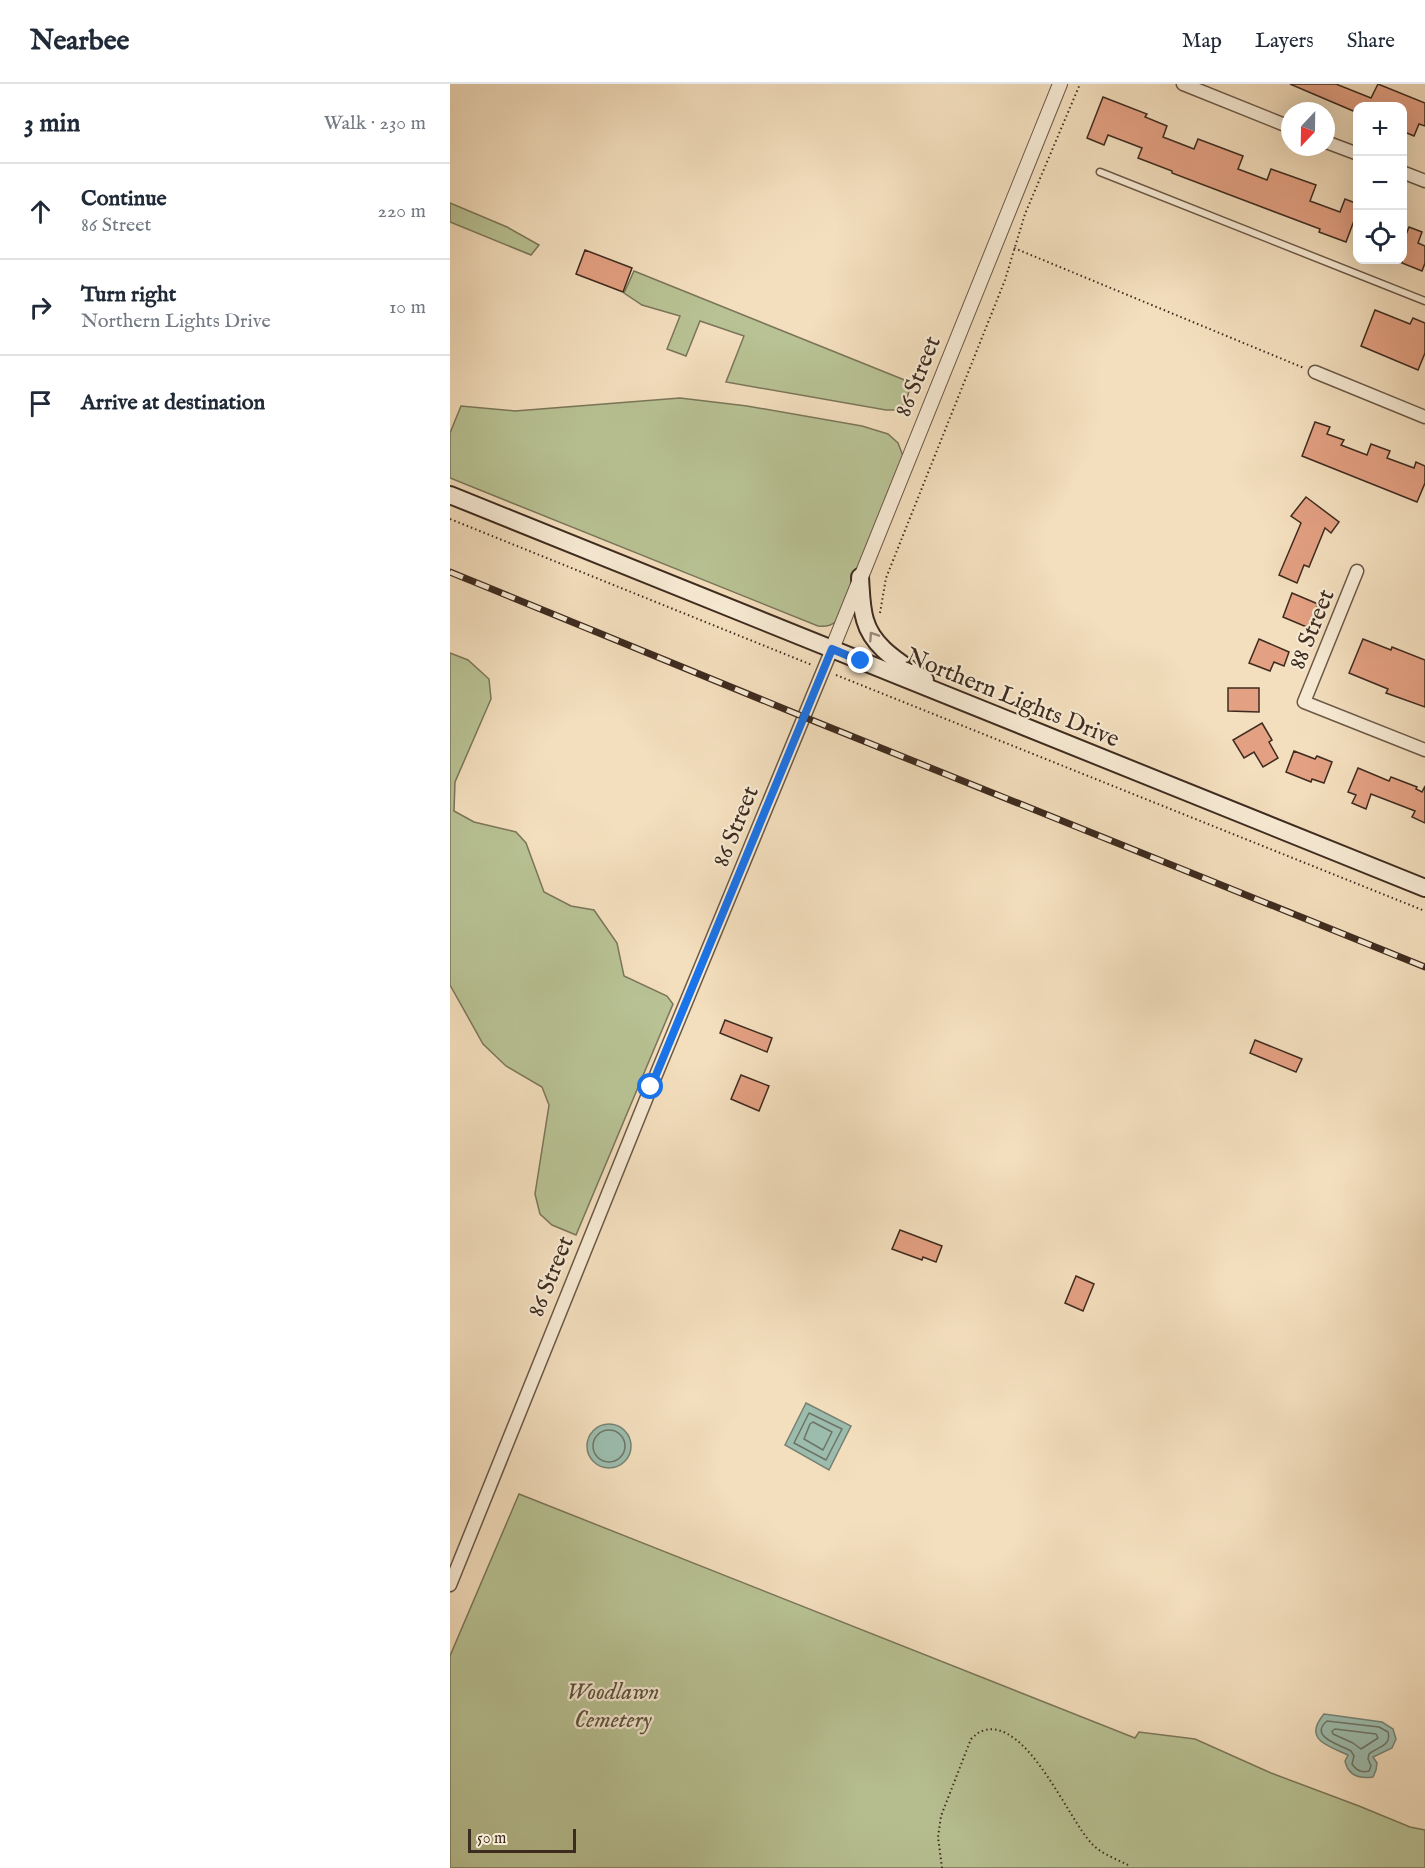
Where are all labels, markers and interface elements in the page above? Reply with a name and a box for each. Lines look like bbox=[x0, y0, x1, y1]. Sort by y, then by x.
text: Nearbee bbox=[30, 24, 129, 59]
text: Map bbox=[1182, 28, 1222, 55]
text: Layers bbox=[1255, 28, 1314, 55]
text: Share bbox=[1347, 28, 1395, 55]
north arrow bbox=[1281, 102, 1335, 156]
map controls bbox=[1353, 102, 1407, 264]
button: + bbox=[1353, 102, 1407, 156]
text: 3 min bbox=[24, 107, 80, 140]
text: Walk · 230 m bbox=[324, 111, 426, 136]
button: − bbox=[1353, 156, 1407, 210]
text: Continue bbox=[81, 185, 167, 213]
icon: ahead bbox=[24, 195, 57, 228]
text: 220 m bbox=[378, 199, 426, 224]
button: locate bbox=[1353, 210, 1407, 264]
text: 86 Street bbox=[81, 213, 151, 238]
text: Turn right bbox=[81, 281, 176, 309]
icon: right bbox=[24, 291, 57, 324]
text: 10 m bbox=[389, 295, 426, 320]
text: Northern Lights Drive bbox=[81, 309, 271, 334]
street label: 86 Street bbox=[888, 332, 949, 421]
icon: arrive bbox=[24, 387, 57, 420]
text: Arrive at destination bbox=[81, 389, 265, 417]
street label: 88 Street bbox=[1282, 585, 1342, 674]
one-way arrow bbox=[869, 631, 880, 642]
street label: Northern Lights Drive bbox=[901, 641, 1124, 755]
route end bbox=[847, 647, 873, 673]
street label: 86 Street bbox=[706, 782, 767, 871]
route start bbox=[637, 1073, 663, 1099]
street label: 86 Street bbox=[521, 1232, 582, 1321]
park label: Woodlawn Cemetery bbox=[567, 1677, 659, 1736]
scale bar bbox=[468, 1826, 576, 1854]
text: 50 m bbox=[477, 1829, 506, 1849]

